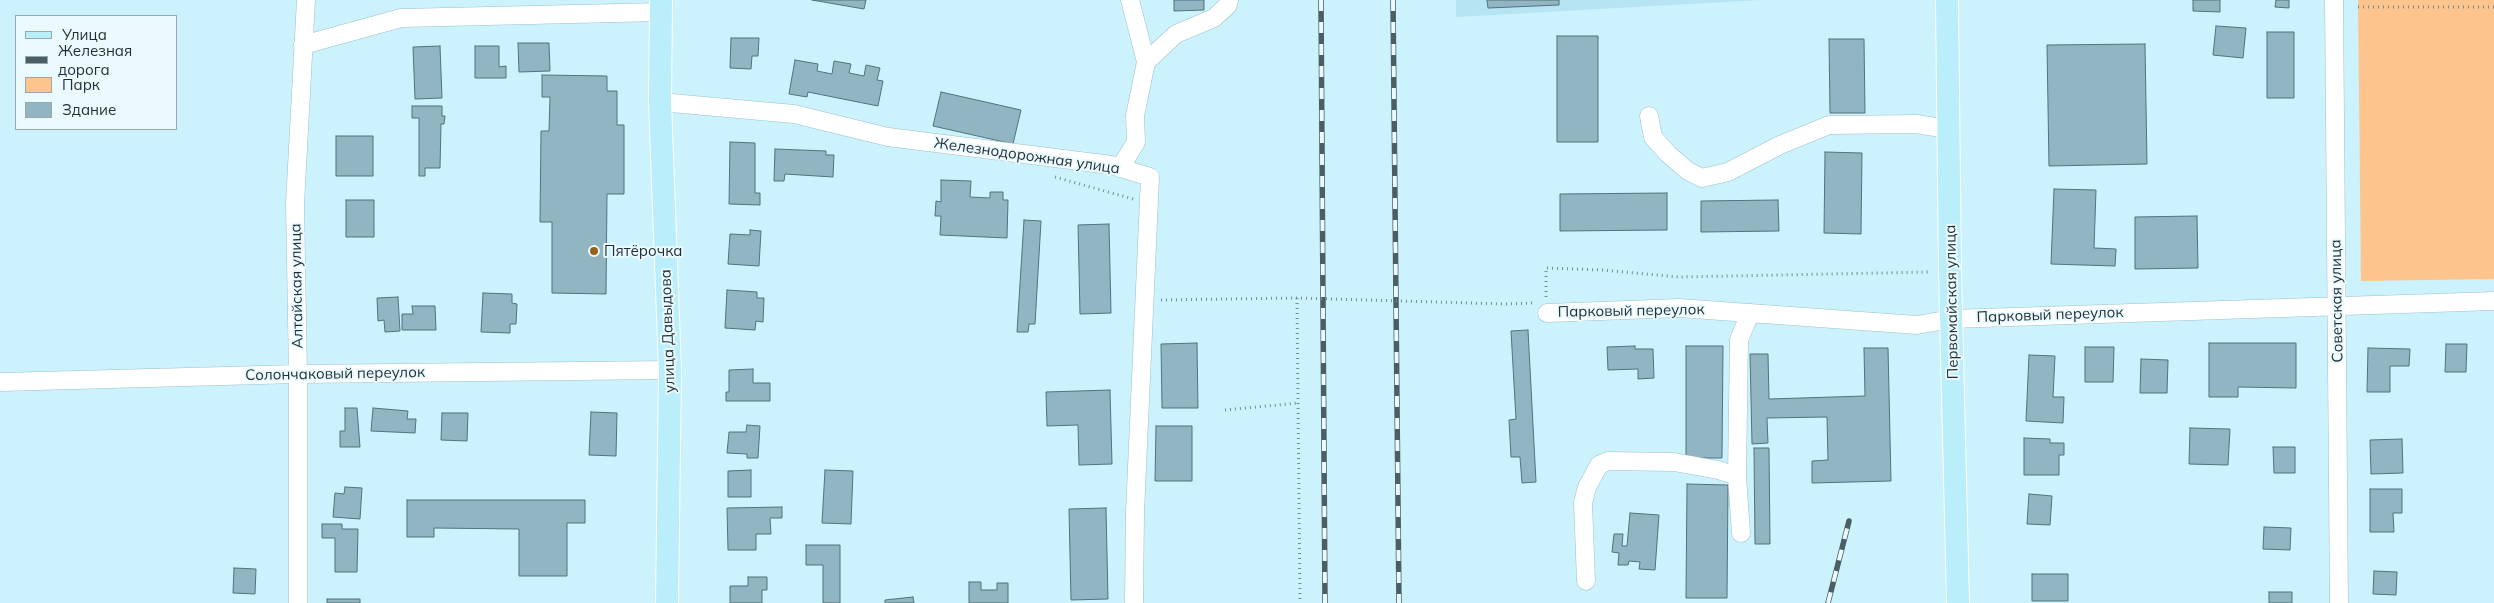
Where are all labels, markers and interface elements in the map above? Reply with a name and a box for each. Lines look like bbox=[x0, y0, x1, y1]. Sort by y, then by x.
legend bbox=[15, 15, 178, 130]
text: Улица bbox=[62, 25, 107, 44]
text: Железная дорога bbox=[58, 41, 132, 79]
text: Парк bbox=[62, 75, 100, 94]
text: Здание bbox=[62, 100, 116, 119]
street label: Железнодорожная улица bbox=[933, 134, 1121, 178]
street label: Алтайская улица bbox=[287, 223, 307, 349]
street label: Первомайская улица bbox=[1942, 224, 1962, 380]
street label: Советская улица bbox=[2327, 239, 2347, 363]
place label: Пятёрочка bbox=[604, 242, 682, 260]
marker: Пятёрочка bbox=[588, 245, 600, 257]
street label: улица Давыдова bbox=[657, 269, 679, 393]
street label: Парковый переулок bbox=[1557, 301, 1705, 321]
street label: Парковый переулок bbox=[1976, 303, 2124, 327]
street label: Солончаковый переулок bbox=[245, 363, 425, 385]

